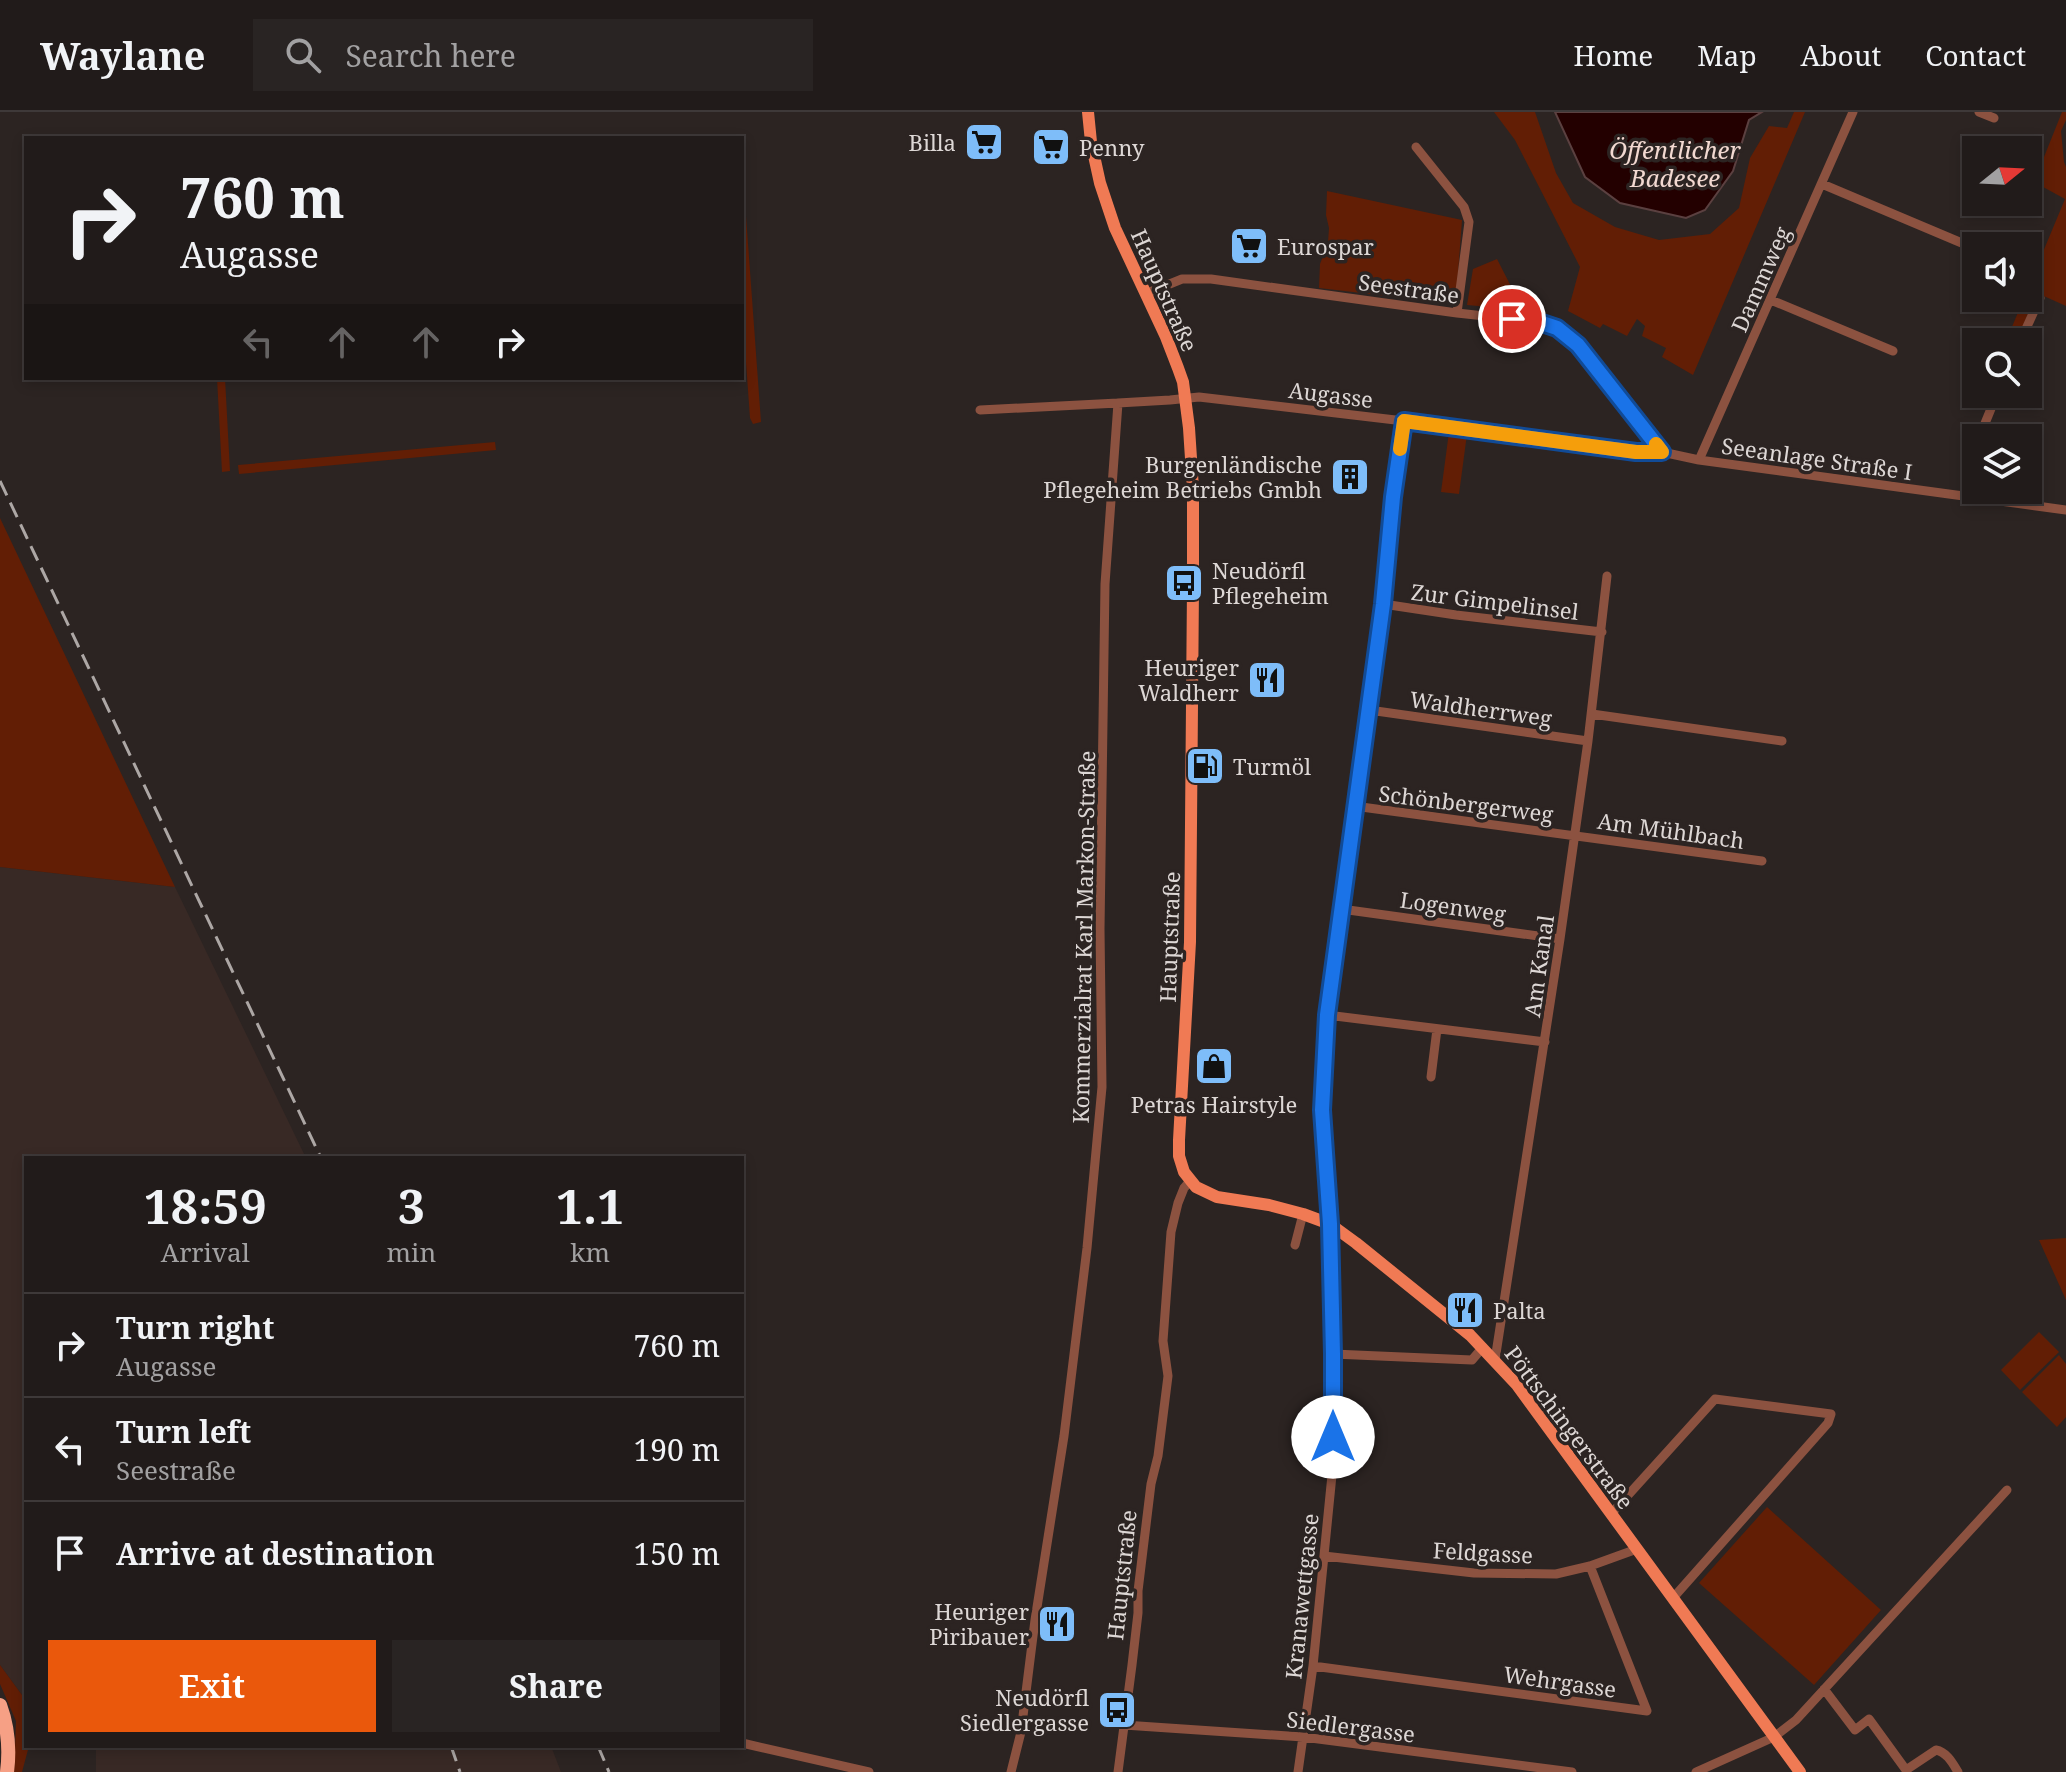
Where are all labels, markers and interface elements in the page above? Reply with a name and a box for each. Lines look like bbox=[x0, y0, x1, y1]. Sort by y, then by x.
search box bbox=[253, 19, 813, 91]
text: Waylane bbox=[40, 29, 205, 81]
icon: search bbox=[281, 33, 325, 77]
text: Search here bbox=[345, 35, 516, 76]
text: Home bbox=[1574, 36, 1653, 74]
text: Map bbox=[1697, 36, 1757, 74]
text: About bbox=[1801, 36, 1881, 74]
text: Contact bbox=[1925, 36, 2026, 74]
supermarket icon: Billa bbox=[963, 121, 1005, 163]
supermarket icon: Penny bbox=[1030, 126, 1072, 168]
place label: Billa bbox=[909, 127, 956, 157]
place label: Penny bbox=[1079, 132, 1145, 162]
water label: Öffentlicher Badesee bbox=[1609, 133, 1741, 194]
north arrow bbox=[1962, 136, 2042, 216]
map controls bbox=[1962, 136, 2042, 504]
text: 760 m bbox=[180, 158, 345, 234]
icon: right bbox=[48, 168, 152, 272]
street label: Dammweg bbox=[1723, 221, 1797, 337]
street label: Hauptstraße bbox=[1125, 224, 1205, 356]
supermarket icon: Eurospar bbox=[1228, 225, 1270, 267]
text: Augasse bbox=[180, 230, 319, 279]
place label: Eurospar bbox=[1277, 231, 1375, 261]
button: sound bbox=[1962, 232, 2042, 312]
street label: Seestraße bbox=[1357, 266, 1461, 310]
pin bbox=[1478, 285, 1546, 353]
icon: arrive bbox=[1490, 297, 1534, 341]
icon: left bbox=[236, 320, 280, 364]
icon: ahead bbox=[320, 320, 364, 364]
icon: ahead bbox=[404, 320, 448, 364]
icon: right bbox=[488, 320, 532, 364]
button: search bbox=[1962, 328, 2042, 408]
street label: Augasse bbox=[1287, 374, 1375, 414]
button: layers bbox=[1962, 424, 2042, 504]
street label: Seeanlage Straße I bbox=[1720, 430, 1914, 486]
place label: Burgenländische Pflegeheim Betriebs Gmbh bbox=[1043, 449, 1322, 504]
building icon: Burgenländische Pflegeheim Betriebs Gmbh bbox=[1329, 456, 1371, 498]
place label: Neudörfl Pflegeheim bbox=[1212, 555, 1329, 610]
bus stop icon: Neudörfl Pflegeheim bbox=[1163, 562, 1205, 604]
street label: Zur Gimpelinsel bbox=[1410, 576, 1581, 626]
place label: Heuriger Waldherr bbox=[1138, 652, 1240, 707]
restaurant icon: Heuriger Waldherr bbox=[1246, 659, 1288, 701]
street label: Waldherrweg bbox=[1408, 683, 1554, 733]
fuel station icon: Turmöl bbox=[1184, 745, 1226, 787]
street label: Kommerzialrat Karl Markon-Straße bbox=[1065, 750, 1101, 1124]
place label: Turmöl bbox=[1233, 751, 1311, 781]
street label: Schönbergerweg bbox=[1377, 777, 1555, 829]
street label: Am Mühlbach bbox=[1596, 805, 1746, 855]
street label: Hauptstraße bbox=[1152, 871, 1186, 1003]
street label: Logenweg bbox=[1398, 884, 1508, 928]
street label: Am Kanal bbox=[1516, 913, 1560, 1019]
shop icon: Petras Hairstyle bbox=[1193, 1045, 1235, 1087]
place label: Petras Hairstyle bbox=[1131, 1089, 1297, 1119]
text: 18:59 bbox=[144, 1173, 267, 1238]
text: 3 bbox=[398, 1173, 425, 1238]
text: 1.1 bbox=[556, 1173, 624, 1238]
text: Arrival bbox=[161, 1234, 250, 1270]
text: min bbox=[387, 1234, 436, 1270]
text: km bbox=[570, 1234, 610, 1270]
restaurant icon: Palta bbox=[1444, 1289, 1486, 1331]
place label: Palta bbox=[1493, 1295, 1546, 1325]
text: Turn right bbox=[116, 1307, 274, 1348]
icon: right bbox=[48, 1323, 92, 1367]
text: 760 m bbox=[634, 1325, 720, 1366]
street label: Pöttschingerstraße bbox=[1499, 1339, 1641, 1515]
text: Augasse bbox=[116, 1348, 216, 1384]
position arrow bbox=[1291, 1395, 1375, 1479]
text: Turn left bbox=[116, 1411, 251, 1452]
icon: left bbox=[48, 1427, 92, 1471]
text: 190 m bbox=[634, 1429, 720, 1470]
text: Seestraße bbox=[116, 1452, 236, 1488]
street label: Hauptstraße bbox=[1099, 1508, 1143, 1642]
street label: Kranawettgasse bbox=[1277, 1512, 1325, 1680]
icon: arrive bbox=[48, 1531, 92, 1575]
text: Arrive at destination bbox=[116, 1533, 435, 1574]
text: 150 m bbox=[634, 1533, 720, 1574]
street label: Feldgasse bbox=[1432, 1534, 1534, 1570]
place label: Heuriger Piribauer bbox=[929, 1596, 1030, 1651]
restaurant icon: Heuriger Piribauer bbox=[1036, 1603, 1078, 1645]
button: Exit bbox=[48, 1640, 376, 1732]
button: Share bbox=[392, 1640, 720, 1732]
street label: Wehrgasse bbox=[1502, 1658, 1618, 1704]
place label: Neudörfl Siedlergasse bbox=[960, 1682, 1089, 1737]
bus stop icon: Neudörfl Siedlergasse bbox=[1096, 1689, 1138, 1731]
street label: Siedlergasse bbox=[1285, 1703, 1417, 1749]

